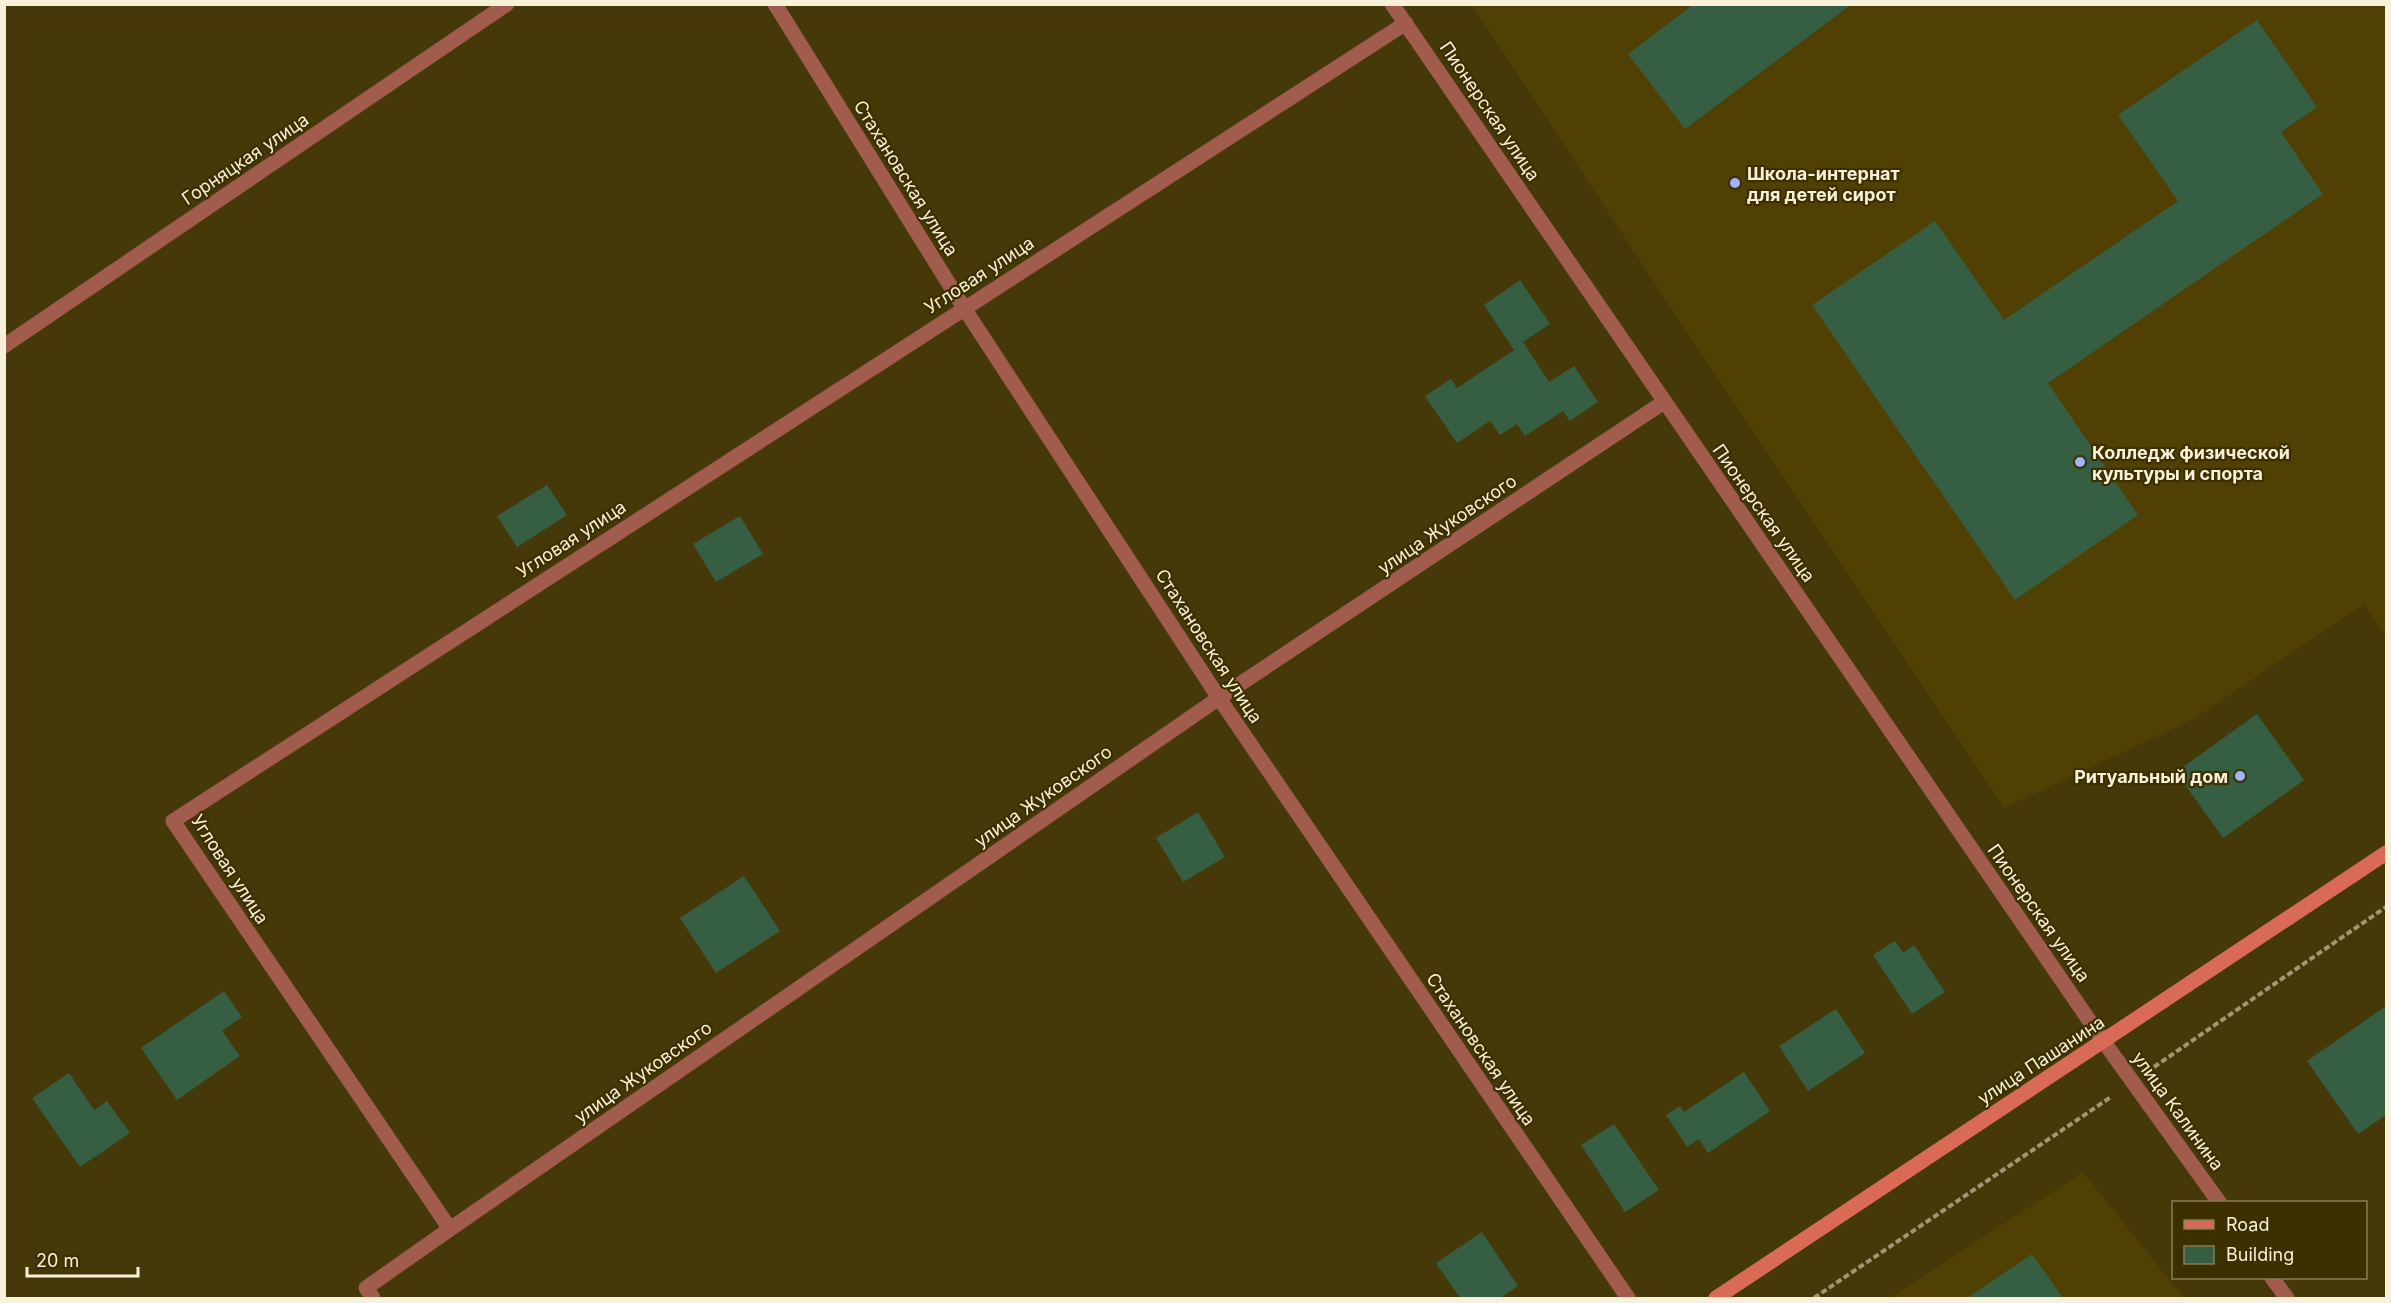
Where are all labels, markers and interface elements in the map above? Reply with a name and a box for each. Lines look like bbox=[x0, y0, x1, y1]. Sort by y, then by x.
street label: Пионерская улица bbox=[1436, 37, 1544, 185]
street label: Стахановская улица bbox=[850, 96, 962, 260]
street label: Горняцкая улица bbox=[178, 109, 312, 209]
place label: Школа-интернат для детей сирот bbox=[1747, 163, 1900, 205]
marker: Школа-интернат для детей сирот bbox=[1728, 176, 1742, 190]
street label: Угловая улица bbox=[920, 232, 1038, 318]
street label: Пионерская улица bbox=[1709, 440, 1819, 586]
place label: Колледж физической культуры и спорта bbox=[2092, 442, 2290, 484]
marker: Колледж физической культуры и спорта bbox=[2073, 455, 2087, 469]
street label: улица Жуковского bbox=[1374, 470, 1520, 578]
street label: Угловая улица bbox=[512, 496, 630, 582]
street label: Стахановская улица bbox=[1151, 565, 1267, 727]
street label: улица Жуковского bbox=[970, 741, 1116, 851]
place label: Ритуальный дом bbox=[2074, 766, 2228, 787]
marker: Ритуальный дом bbox=[2233, 769, 2247, 783]
street label: Угловая улица bbox=[187, 810, 273, 928]
street label: Пионерская улица bbox=[1984, 840, 2094, 986]
street label: Стахановская улица bbox=[1422, 969, 1540, 1129]
street label: улица Пашанина bbox=[1974, 1011, 2108, 1109]
street label: улица Жуковского bbox=[570, 1017, 716, 1127]
street label: улица Калинина bbox=[2128, 1048, 2228, 1174]
legend bbox=[2172, 1201, 2367, 1279]
text: Road bbox=[2226, 1214, 2269, 1235]
scale bar bbox=[27, 1240, 138, 1278]
text: Building bbox=[2226, 1244, 2294, 1265]
text: 20 m bbox=[36, 1250, 79, 1271]

